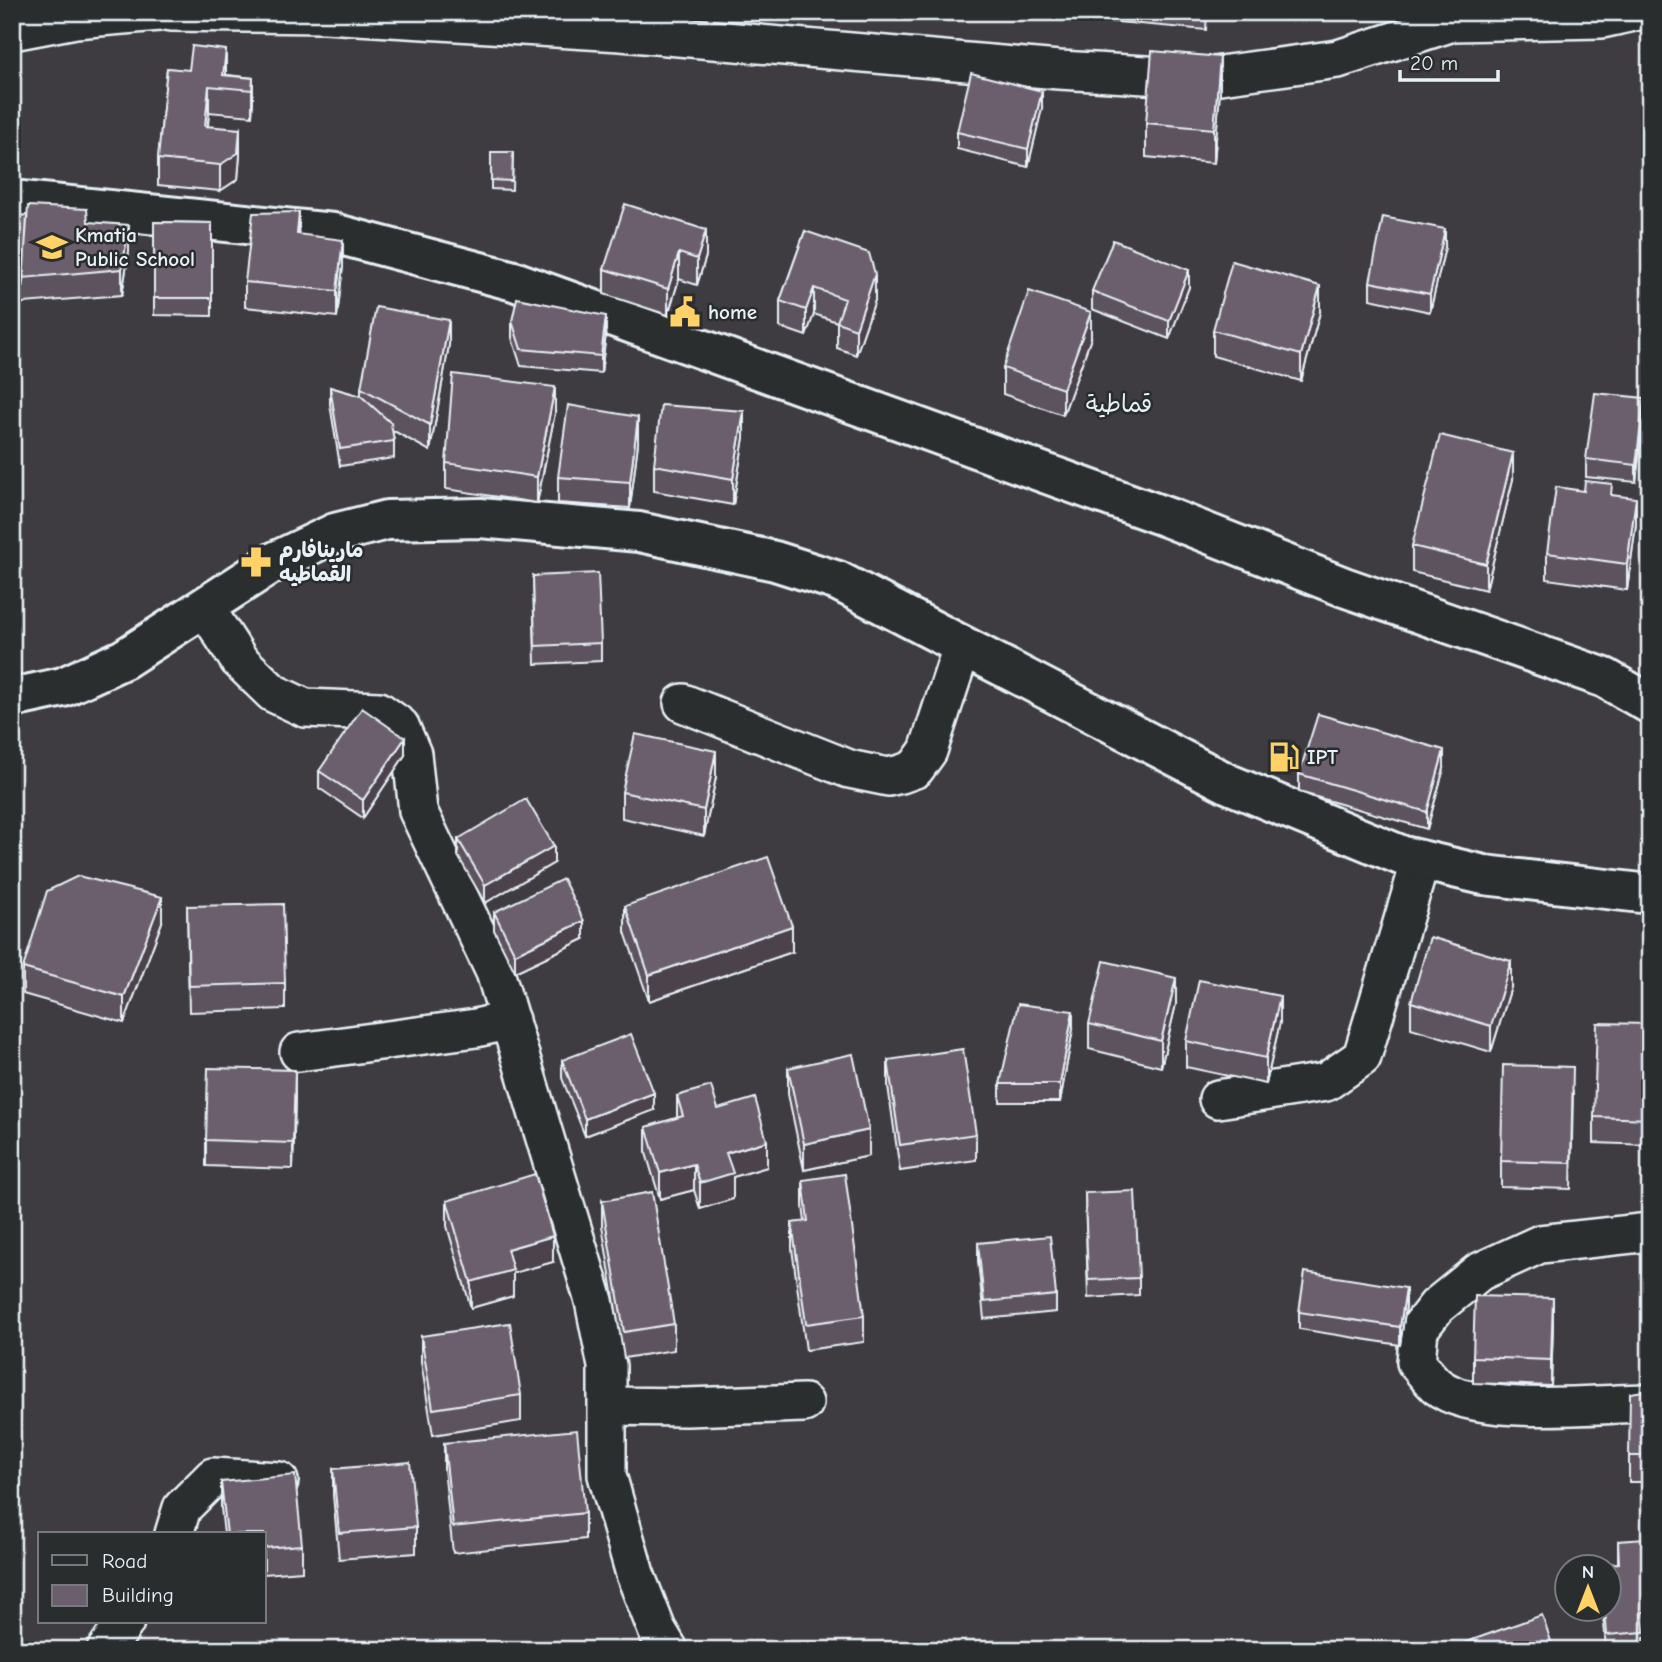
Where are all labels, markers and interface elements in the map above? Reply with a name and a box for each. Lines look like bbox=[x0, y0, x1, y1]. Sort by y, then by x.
scale bar bbox=[1400, 38, 1498, 82]
text: 20 m bbox=[1410, 51, 1458, 75]
place label: Kmatia Public School bbox=[75, 223, 195, 271]
school or university icon: Kmatia Public School bbox=[35, 230, 69, 264]
public building icon: home bbox=[668, 295, 702, 329]
place label: home bbox=[708, 300, 757, 324]
district label: قماطية bbox=[1086, 390, 1152, 418]
place label: مارينافارم القماطيه bbox=[279, 538, 364, 587]
pharmacy icon: مارينافارم القماطيه bbox=[239, 545, 273, 579]
fuel station icon: IPT bbox=[1267, 740, 1301, 774]
place label: IPT bbox=[1307, 745, 1338, 769]
legend bbox=[38, 1532, 266, 1624]
text: Road bbox=[102, 1549, 147, 1573]
north arrow bbox=[1554, 1554, 1624, 1624]
text: N bbox=[1582, 1561, 1594, 1583]
text: Building bbox=[102, 1583, 174, 1607]

